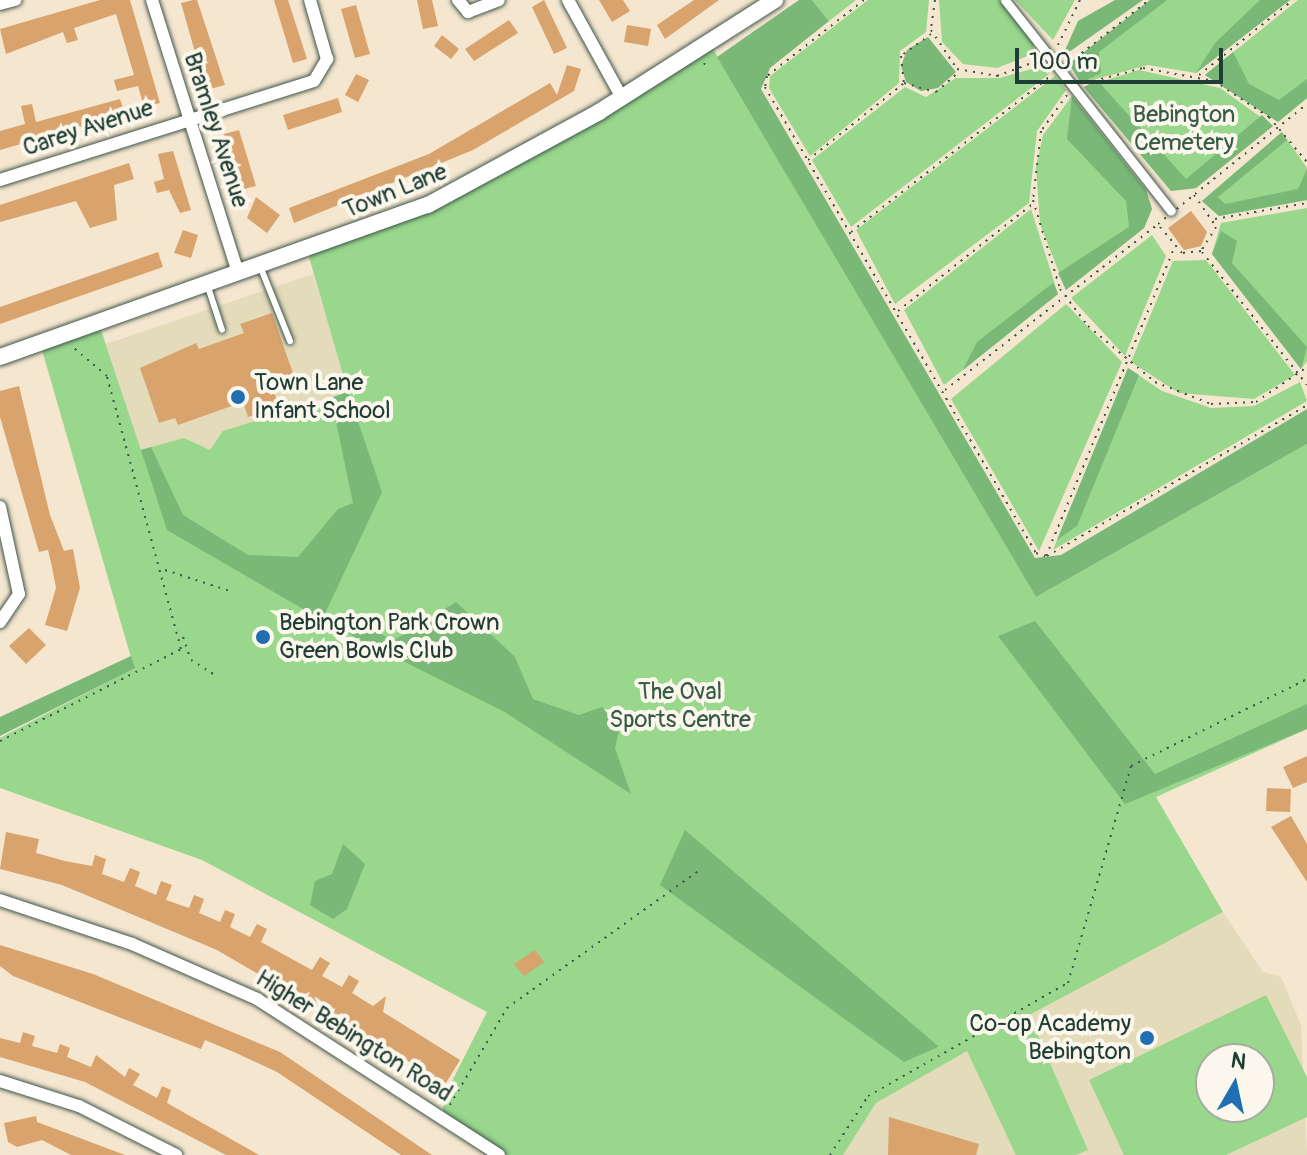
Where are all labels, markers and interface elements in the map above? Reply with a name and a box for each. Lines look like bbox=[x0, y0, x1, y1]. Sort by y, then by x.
scale bar bbox=[1019, 32, 1227, 82]
text: 100 m bbox=[1029, 47, 1098, 76]
street label: Bramley Avenue bbox=[177, 49, 255, 211]
street label: Carey Avenue bbox=[19, 93, 157, 163]
park label: Bebington Cemetery bbox=[1133, 101, 1235, 157]
street label: Town Lane bbox=[339, 157, 451, 225]
place label: Town Lane Infant School bbox=[254, 369, 391, 425]
marker: Town Lane Infant School bbox=[229, 388, 247, 406]
place label: Bebington Park Crown Green Bowls Club bbox=[279, 609, 500, 665]
marker: Bebington Park Crown Green Bowls Club bbox=[254, 628, 272, 646]
park label: The Oval Sports Centre bbox=[609, 678, 751, 734]
street label: Higher Bebington Road bbox=[250, 964, 458, 1108]
place label: Co-op Academy Bebington bbox=[969, 1010, 1131, 1066]
marker: Co-op Academy Bebington bbox=[1138, 1029, 1156, 1047]
north arrow bbox=[1195, 1043, 1275, 1123]
text: N bbox=[1229, 1046, 1248, 1076]

